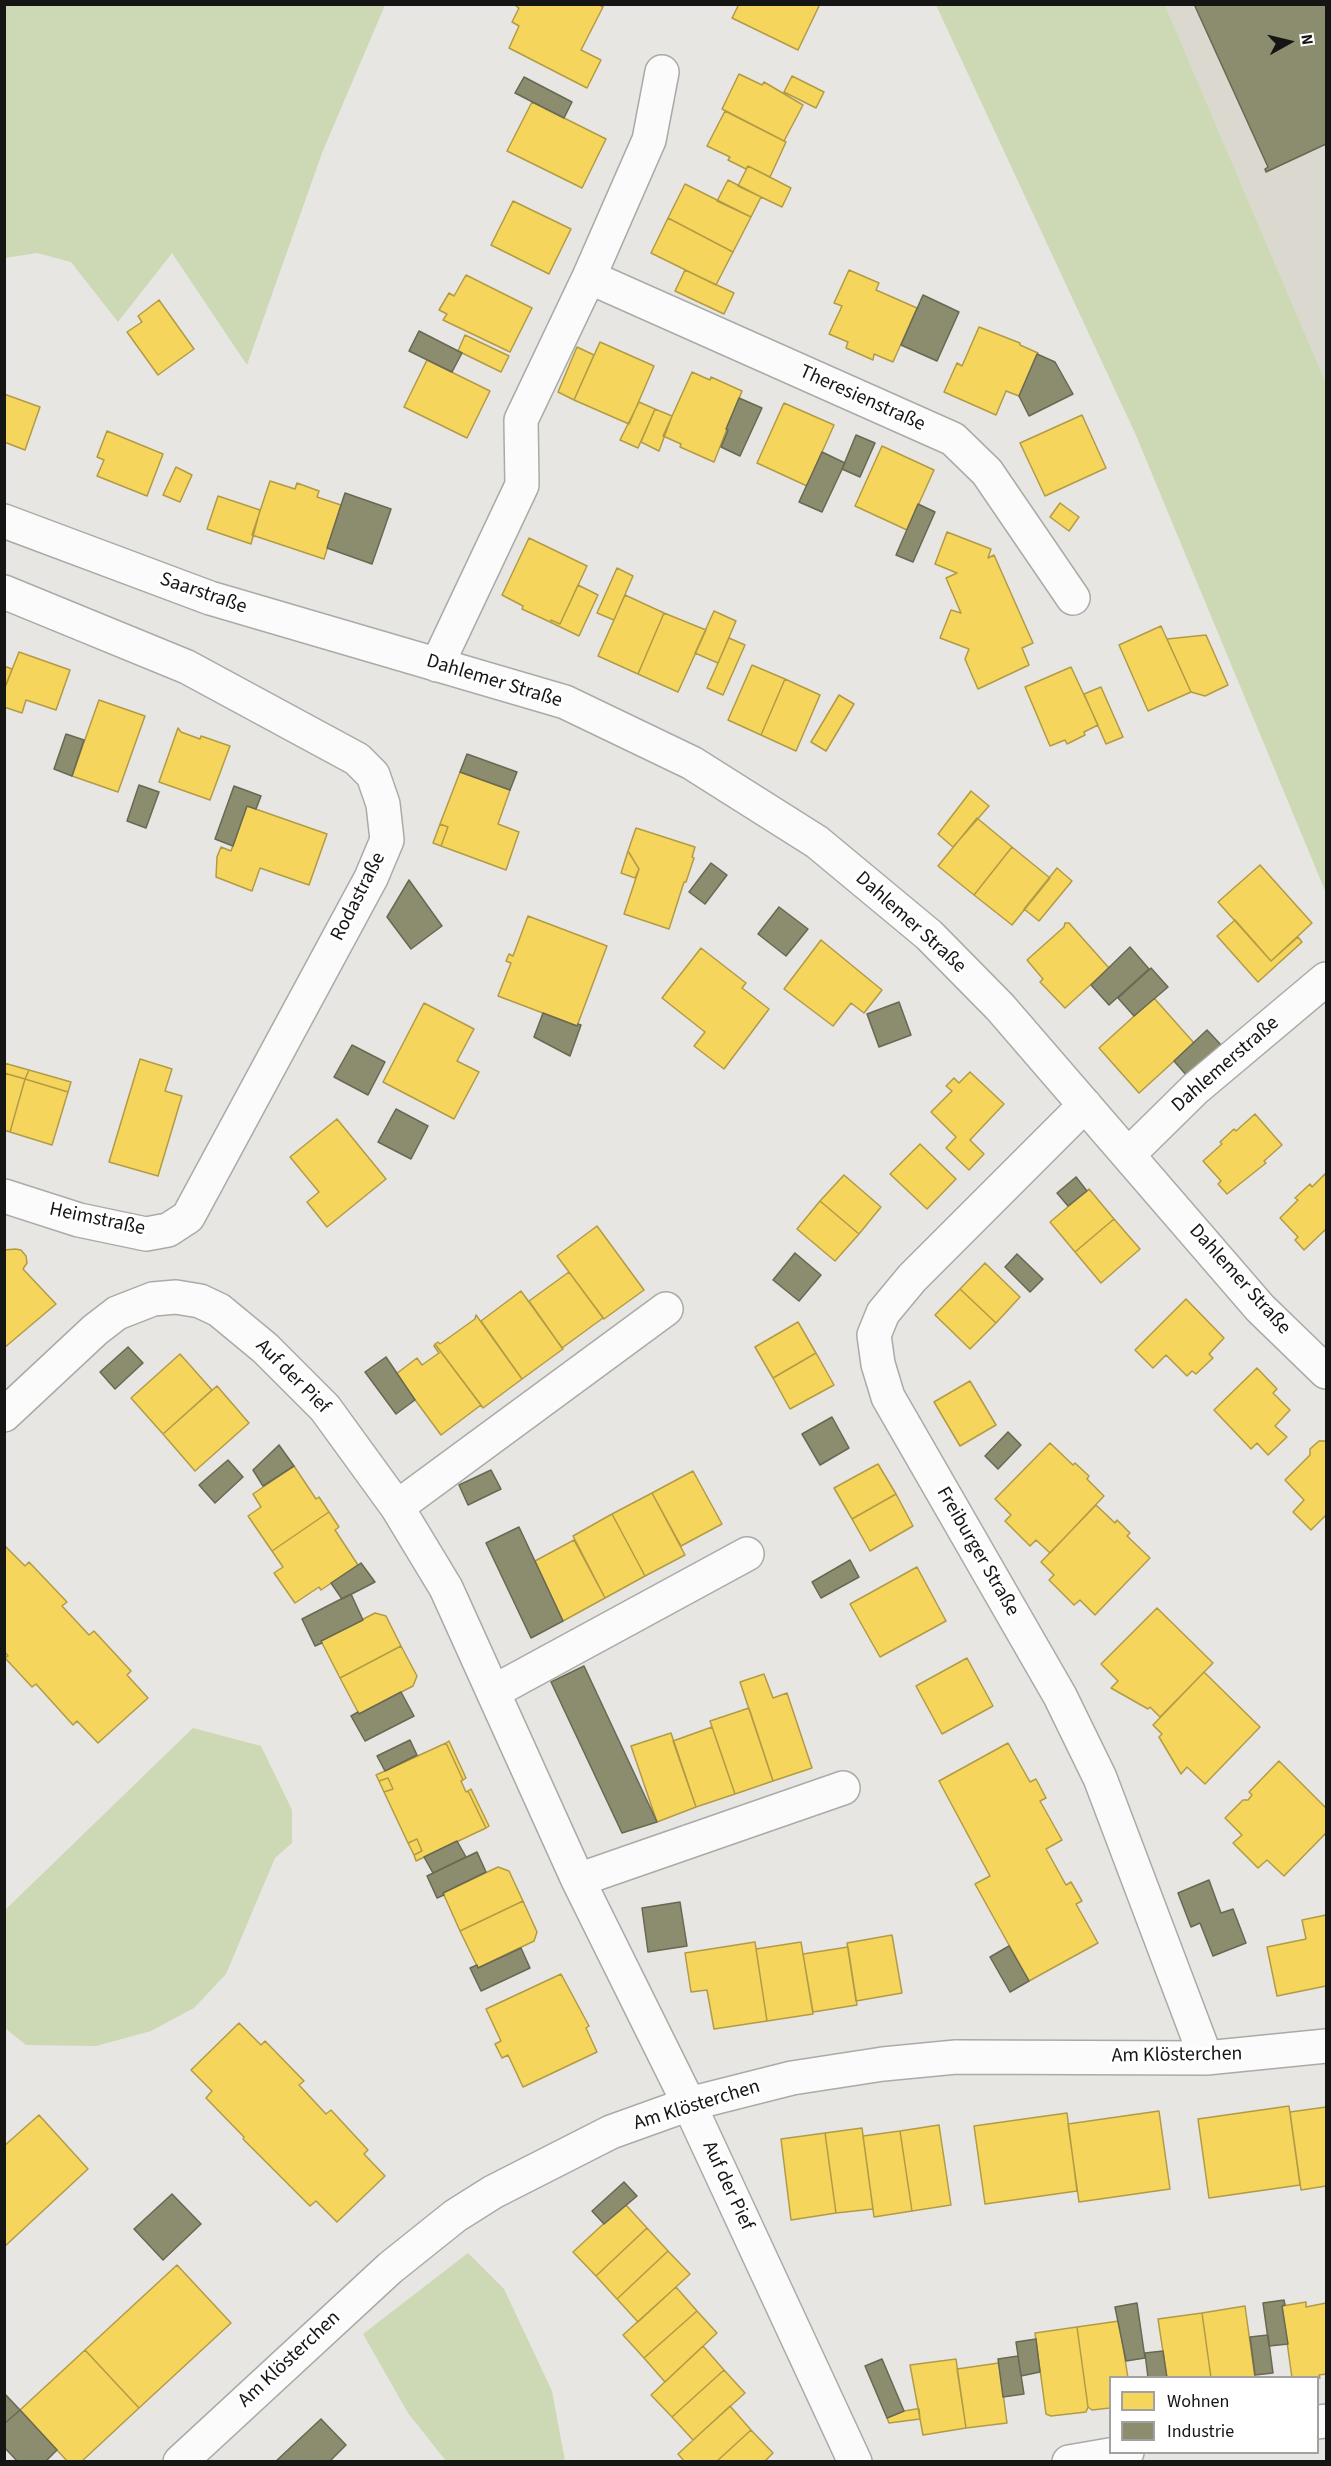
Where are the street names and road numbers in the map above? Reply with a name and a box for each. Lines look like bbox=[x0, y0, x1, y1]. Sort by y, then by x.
street label: Theresienstraße bbox=[795, 361, 929, 437]
street label: Saarstraße bbox=[156, 568, 250, 620]
street label: Dahlemer Straße bbox=[423, 650, 565, 714]
street label: Rodastraße bbox=[327, 849, 391, 945]
street label: Dahlemer Straße bbox=[850, 867, 970, 979]
street label: Dahlemerstraße bbox=[1167, 1012, 1285, 1118]
street label: Heimstraße bbox=[47, 1198, 147, 1242]
street label: Dahlemer Straße bbox=[1183, 1220, 1295, 1340]
street label: Auf der Pief bbox=[250, 1335, 334, 1419]
street label: Freiburger Straße bbox=[930, 1483, 1024, 1621]
street label: Am Klösterchen bbox=[1111, 2043, 1243, 2069]
street label: Am Klösterchen bbox=[631, 2075, 763, 2137]
street label: Auf der Pief bbox=[696, 2138, 758, 2234]
street label: Am Klösterchen bbox=[234, 2307, 346, 2413]

